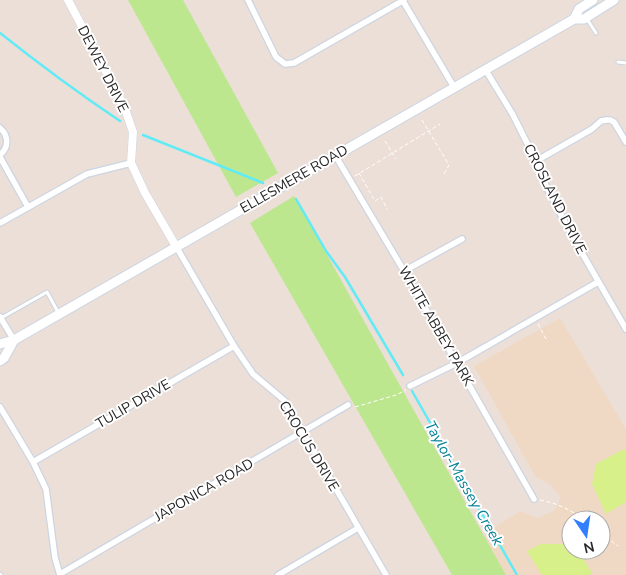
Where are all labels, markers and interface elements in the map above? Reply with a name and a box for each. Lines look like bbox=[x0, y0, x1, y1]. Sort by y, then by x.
street label: DEWEY DRIVE bbox=[73, 22, 133, 116]
street label: ELLESMERE ROAD bbox=[237, 140, 351, 218]
street label: CROSLAND DRIVE bbox=[519, 141, 591, 257]
street label: WHITE ABBEY PARK bbox=[394, 263, 478, 389]
street label: TULIP DRIVE bbox=[92, 375, 174, 433]
street label: CROCUS DRIVE bbox=[274, 397, 344, 495]
water label: Taylor-Massey Creek bbox=[420, 417, 508, 550]
street label: JAPONICA ROAD bbox=[150, 454, 257, 527]
north arrow bbox=[561, 510, 611, 560]
text: N bbox=[582, 537, 596, 558]

